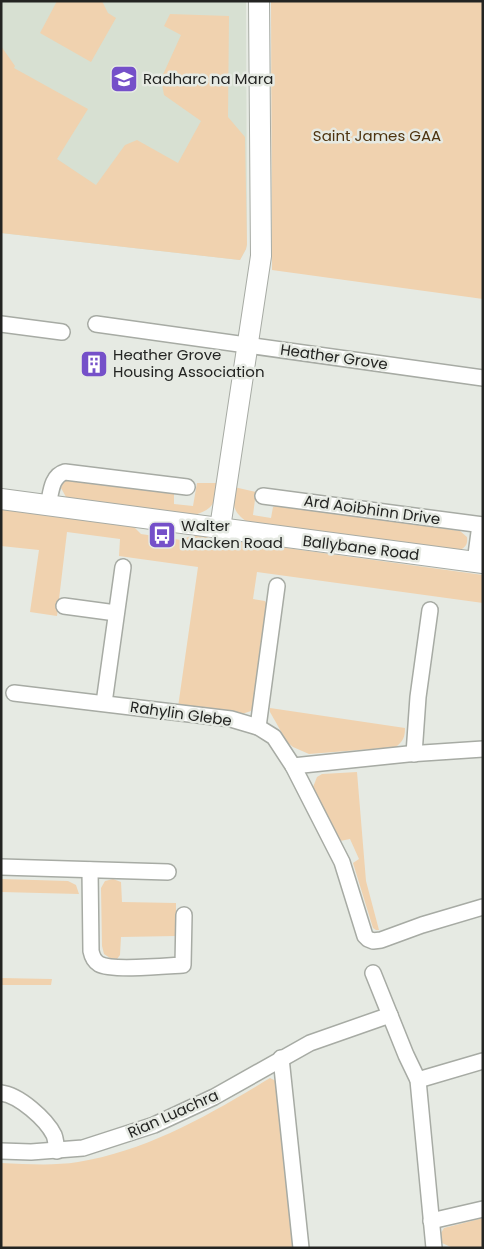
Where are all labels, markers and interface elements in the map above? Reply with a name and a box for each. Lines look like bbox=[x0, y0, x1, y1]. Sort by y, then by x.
school or university icon: Radharc na Mara bbox=[109, 64, 139, 94]
place label: Radharc na Mara bbox=[143, 68, 273, 89]
park label: Saint James GAA bbox=[313, 125, 441, 146]
street label: Heather Grove bbox=[279, 339, 389, 374]
place label: Heather Grove Housing Association bbox=[113, 344, 265, 382]
building icon: Heather Grove Housing Association bbox=[79, 349, 109, 379]
street label: Ard Aoibhinn Drive bbox=[303, 490, 442, 529]
place label: Walter Macken Road bbox=[181, 515, 283, 553]
bus stop icon: Walter Macken Road bbox=[147, 520, 177, 550]
street label: Ballybane Road bbox=[302, 530, 421, 565]
street label: Rahylin Glebe bbox=[129, 696, 233, 731]
street label: Rian Luachra bbox=[124, 1084, 221, 1143]

